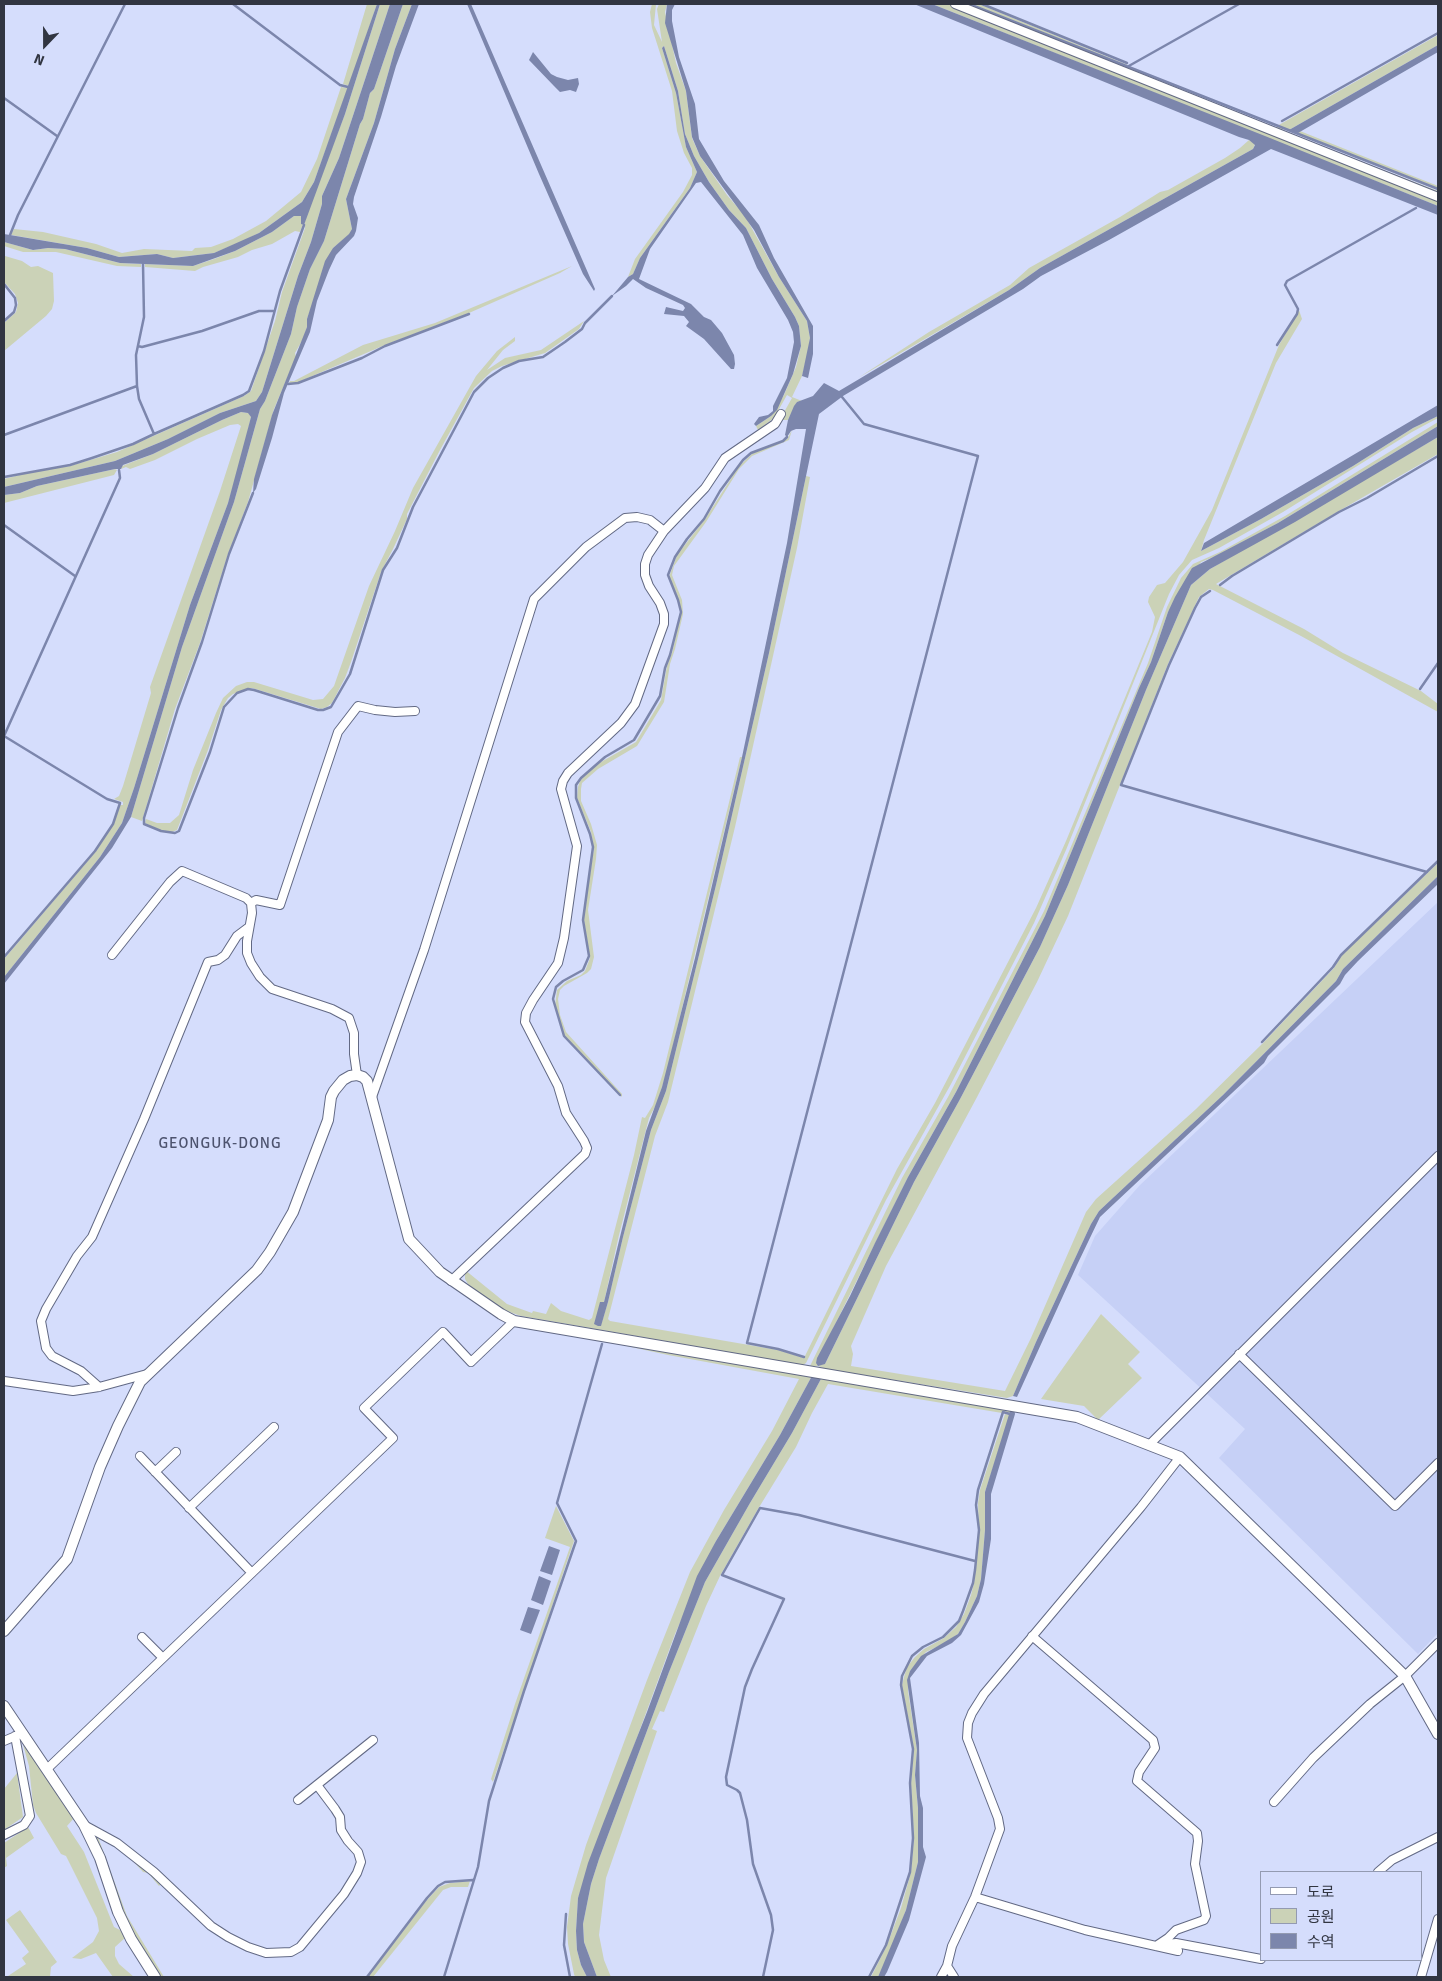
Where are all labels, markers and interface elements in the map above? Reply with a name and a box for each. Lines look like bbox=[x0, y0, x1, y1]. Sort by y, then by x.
north arrow bbox=[20, 20, 70, 70]
text: N bbox=[31, 50, 47, 69]
district label: GEONGUK-DONG bbox=[157, 1135, 283, 1153]
legend bbox=[1260, 1871, 1422, 1961]
text: 도로 bbox=[1307, 1883, 1335, 1901]
text: 공원 bbox=[1307, 1908, 1335, 1926]
text: 수역 bbox=[1307, 1933, 1335, 1951]

